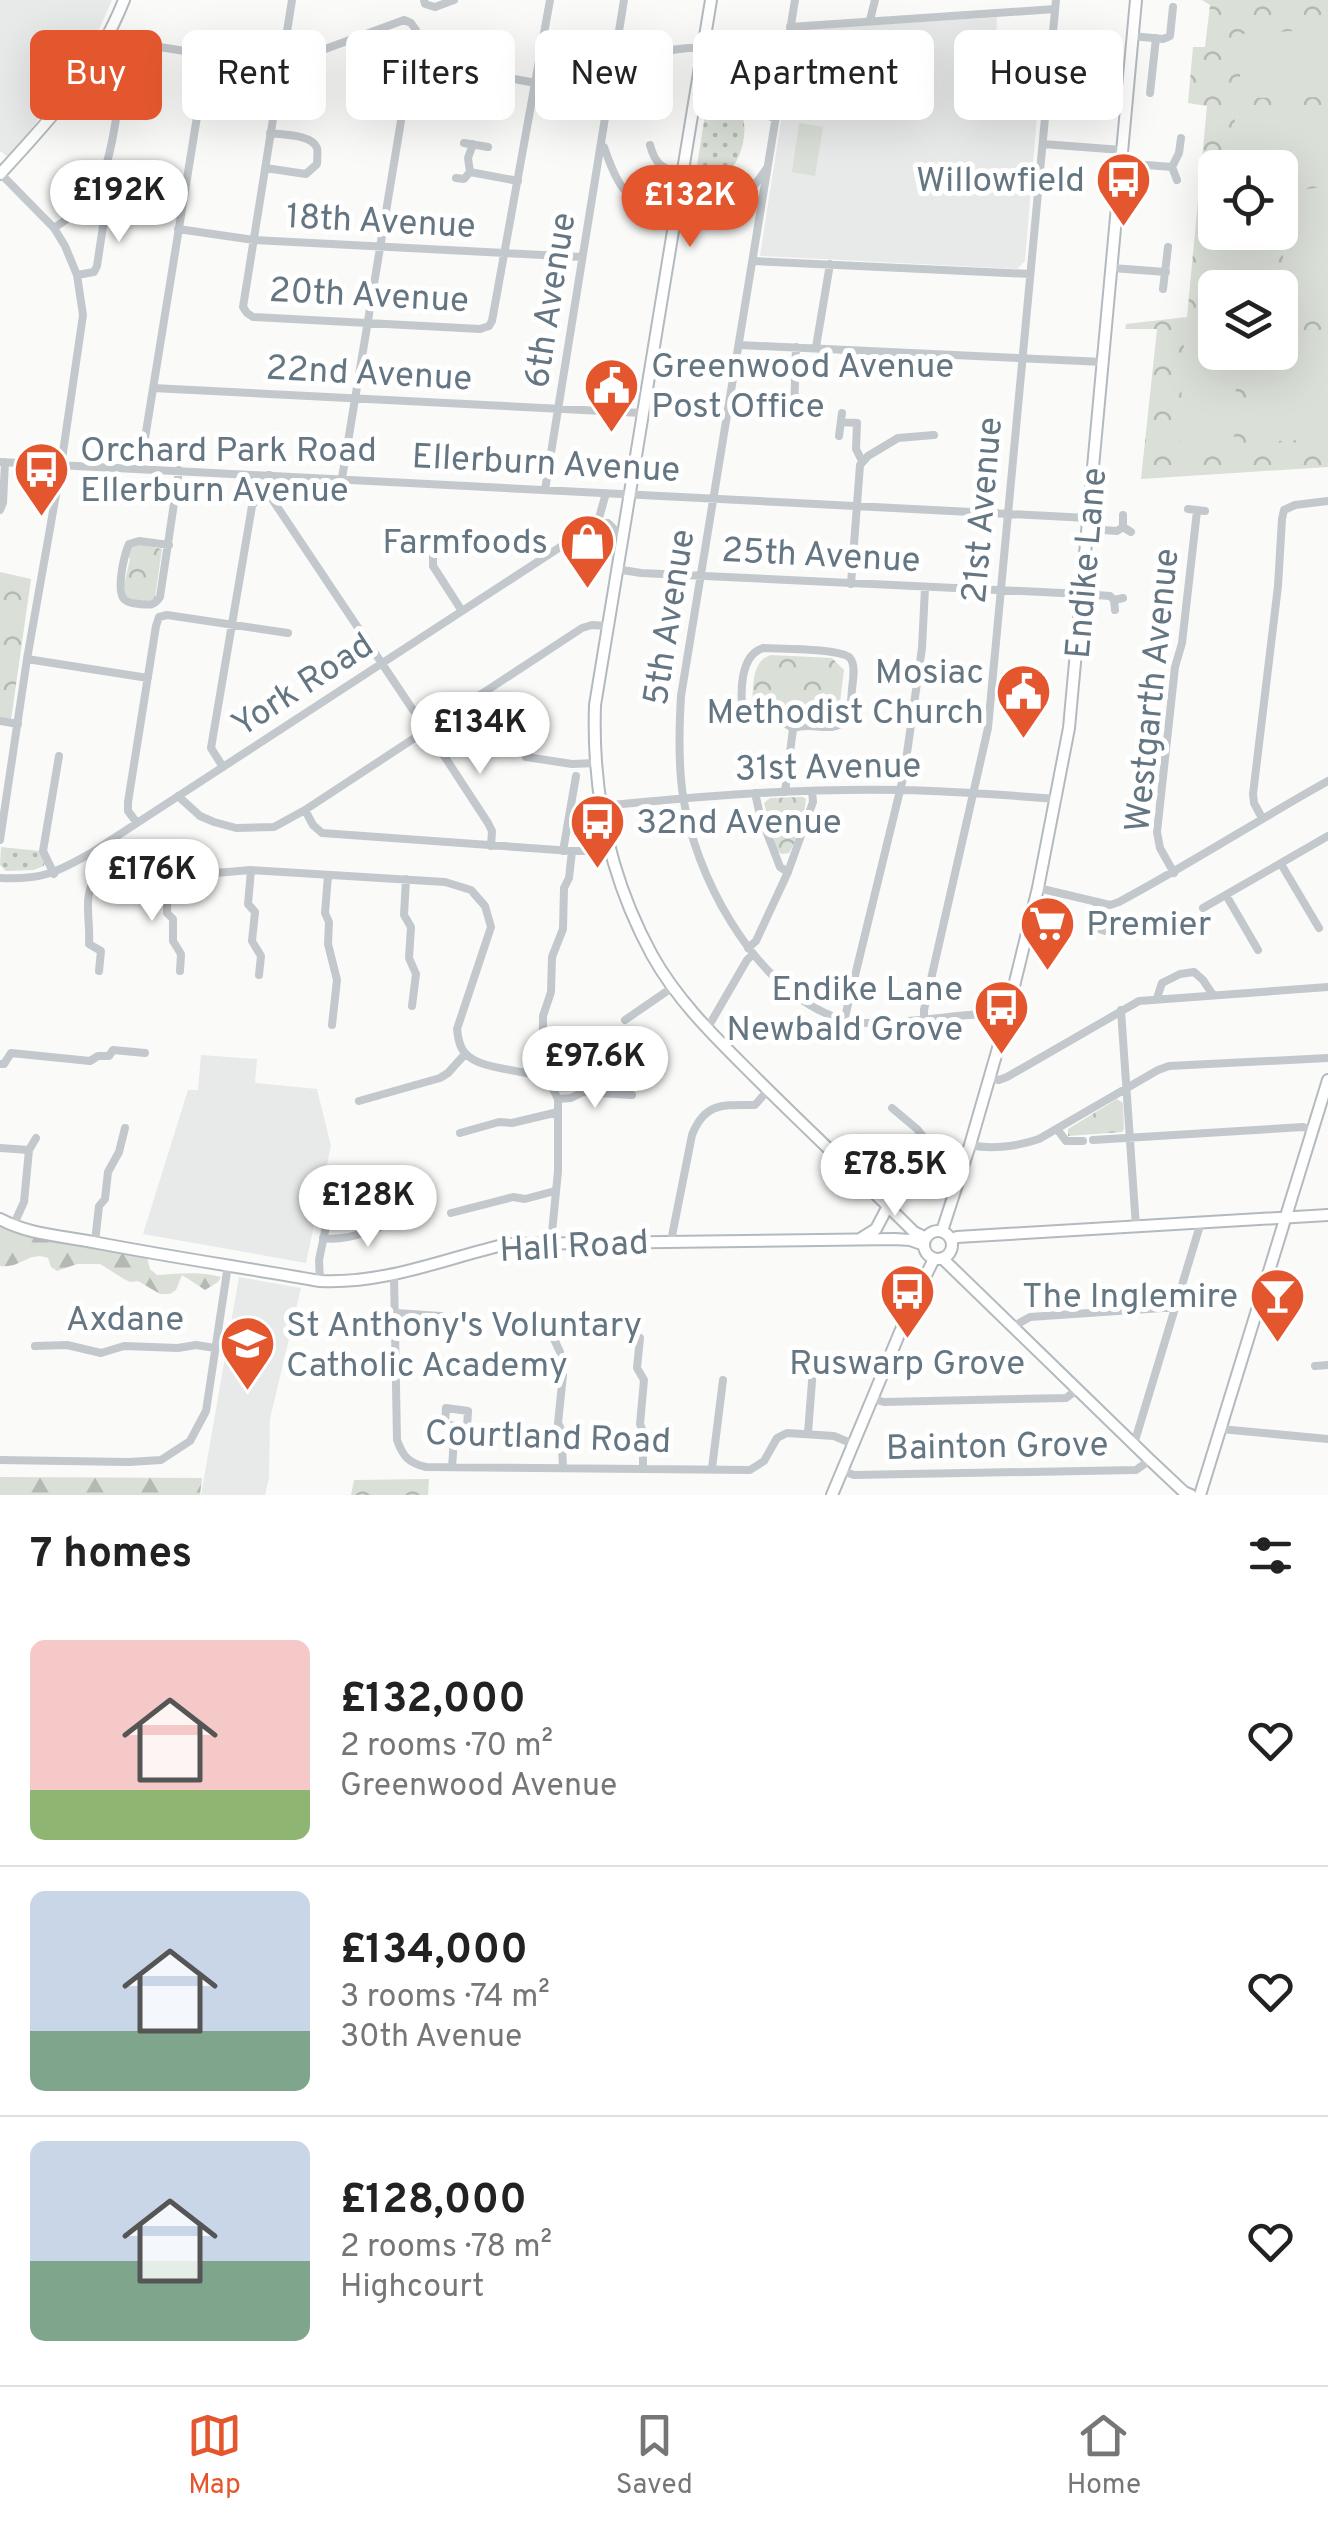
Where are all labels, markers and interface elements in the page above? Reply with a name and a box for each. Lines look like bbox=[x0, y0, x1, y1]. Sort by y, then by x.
chip: Buy bbox=[30, 30, 162, 120]
chip: Rent bbox=[182, 30, 326, 120]
chip: Filters bbox=[346, 30, 515, 120]
chip: New bbox=[535, 30, 673, 120]
chip: Apartment bbox=[693, 30, 934, 120]
chip: House bbox=[954, 30, 1123, 120]
bus stop icon: Willowfield bbox=[1094, 149, 1154, 228]
map controls bbox=[1198, 150, 1298, 370]
button: locate bbox=[1198, 150, 1298, 250]
pin: £192K bbox=[49, 160, 189, 245]
place label: Willowfield bbox=[916, 160, 1085, 204]
pin: £132K bbox=[620, 165, 760, 250]
text: £192K bbox=[72, 172, 166, 212]
text: £132K bbox=[644, 177, 736, 217]
street label: 18th Avenue bbox=[285, 196, 477, 250]
street label: 6th Avenue bbox=[516, 210, 588, 391]
street label: 20th Avenue bbox=[268, 270, 470, 324]
button: layers bbox=[1198, 270, 1298, 370]
place label: Greenwood Avenue Post Office bbox=[651, 346, 954, 430]
street label: 22nd Avenue bbox=[265, 348, 473, 402]
public building icon: Greenwood Avenue Post Office bbox=[582, 355, 642, 434]
street label: 21st Avenue bbox=[954, 415, 1014, 605]
place label: Orchard Park Road Ellerburn Avenue bbox=[80, 430, 377, 514]
street label: Ellerburn Avenue bbox=[411, 436, 681, 494]
bus stop icon: Orchard Park Road Ellerburn Avenue bbox=[11, 439, 71, 518]
street label: Endike Lane bbox=[1058, 466, 1118, 661]
shop icon: Farmfoods bbox=[557, 511, 617, 590]
place label: Farmfoods bbox=[382, 522, 548, 566]
street label: 5th Avenue bbox=[635, 526, 707, 709]
street label: 25th Avenue bbox=[720, 530, 921, 584]
street label: Westgarth Avenue bbox=[1117, 546, 1191, 834]
street label: York Road bbox=[225, 625, 383, 748]
place label: Mosiac Methodist Church bbox=[706, 652, 984, 736]
public building icon: Mosiac Methodist Church bbox=[993, 661, 1053, 740]
pin: £134K bbox=[410, 692, 550, 777]
text: £134K bbox=[433, 704, 527, 744]
street label: 31st Avenue bbox=[734, 745, 922, 793]
bus stop icon: 32nd Avenue bbox=[567, 791, 627, 870]
place label: 32nd Avenue bbox=[636, 802, 842, 846]
pin: £176K bbox=[82, 839, 222, 924]
text: £176K bbox=[107, 851, 197, 891]
supermarket icon: Premier bbox=[1017, 893, 1077, 972]
place label: Premier bbox=[1086, 904, 1211, 948]
place label: Endike Lane Newbald Grove bbox=[726, 969, 963, 1053]
bus stop icon: Endike Lane Newbald Grove bbox=[972, 978, 1032, 1057]
pin: £97.6K bbox=[514, 1026, 676, 1111]
text: £97.6K bbox=[544, 1038, 646, 1078]
pin: £78.5K bbox=[814, 1134, 976, 1219]
text: £78.5K bbox=[843, 1146, 947, 1186]
pin: £128K bbox=[298, 1165, 438, 1250]
text: £128K bbox=[321, 1177, 415, 1217]
street label: Hall Road bbox=[498, 1222, 650, 1274]
bus stop icon: Ruswarp Grove bbox=[877, 1261, 937, 1340]
bar icon: The Inglemire bbox=[1247, 1265, 1307, 1344]
place label: The Inglemire bbox=[1022, 1276, 1238, 1320]
street label: Axdane bbox=[66, 1299, 184, 1343]
place label: St Anthony's Voluntary Catholic Academy bbox=[286, 1305, 642, 1389]
school or university icon: St Anthony's Voluntary Catholic Academy bbox=[217, 1314, 277, 1393]
place label: Ruswarp Grove bbox=[789, 1343, 1025, 1387]
street label: Courtland Road bbox=[424, 1413, 672, 1465]
street label: Bainton Grove bbox=[885, 1424, 1109, 1472]
icon: filters bbox=[1243, 1528, 1298, 1583]
text: 7 homes bbox=[30, 1529, 192, 1582]
text: £132,000 bbox=[340, 1674, 526, 1727]
icon: home bbox=[110, 1680, 230, 1800]
icon: heart bbox=[1243, 1713, 1298, 1768]
text: 2 rooms · 70 m² bbox=[340, 1727, 553, 1767]
text: Greenwood Avenue bbox=[340, 1767, 617, 1807]
text: £134,000 bbox=[340, 1925, 528, 1978]
icon: home bbox=[110, 1931, 230, 2051]
icon: heart bbox=[1243, 1964, 1298, 2019]
text: 3 rooms · 74 m² bbox=[340, 1978, 550, 2018]
text: 30th Avenue bbox=[340, 2018, 522, 2058]
text: £128,000 bbox=[340, 2175, 527, 2228]
icon: home bbox=[110, 2181, 230, 2301]
icon: heart bbox=[1243, 2214, 1298, 2269]
text: 2 rooms · 78 m² bbox=[340, 2228, 552, 2268]
text: Highcourt bbox=[340, 2268, 484, 2308]
tab: Map bbox=[187, 2408, 242, 2504]
tab: Saved bbox=[616, 2408, 693, 2504]
tab: Home bbox=[1067, 2408, 1141, 2504]

